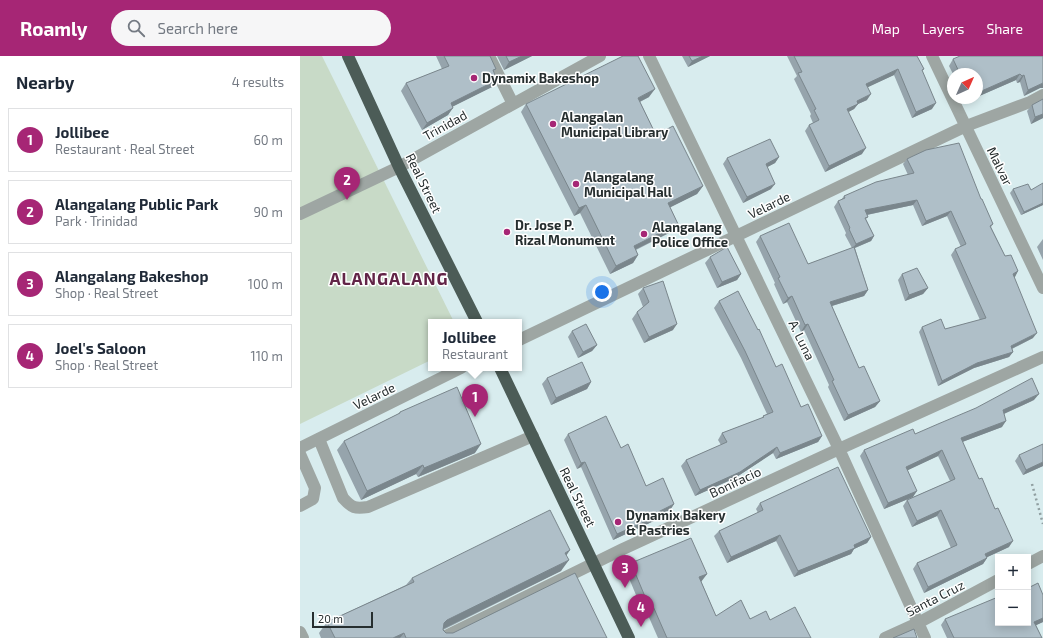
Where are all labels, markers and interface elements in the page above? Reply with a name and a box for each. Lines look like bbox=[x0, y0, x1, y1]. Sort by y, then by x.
search box bbox=[111, 10, 391, 46]
text: Roamly bbox=[20, 17, 87, 40]
icon: search bbox=[125, 17, 147, 39]
text: Search here bbox=[157, 19, 238, 37]
text: Map bbox=[872, 20, 900, 37]
text: Layers bbox=[922, 20, 964, 37]
text: Share bbox=[986, 20, 1023, 37]
north arrow bbox=[947, 68, 983, 104]
place label: Dynamix Bakeshop bbox=[482, 70, 599, 86]
text: Nearby bbox=[16, 72, 74, 92]
marker: Dynamix Bakeshop bbox=[469, 73, 479, 83]
text: 4 results bbox=[232, 74, 284, 90]
street label: Trinidad bbox=[420, 106, 470, 144]
place label: Alangalan Municipal Library bbox=[561, 109, 669, 140]
marker: Alangalan Municipal Library bbox=[548, 119, 558, 129]
text: Jollibee bbox=[55, 123, 109, 141]
text: 1 bbox=[27, 132, 33, 148]
text: 60 m bbox=[253, 132, 283, 148]
text: Restaurant · Real Street bbox=[55, 141, 194, 157]
street label: Malvar bbox=[984, 144, 1016, 188]
street label: Real Street bbox=[403, 150, 445, 216]
pin: 2 bbox=[334, 167, 360, 200]
place label: Alangalang Municipal Hall bbox=[584, 169, 673, 200]
marker: Alangalang Municipal Hall bbox=[571, 179, 581, 189]
street label: Velarde bbox=[745, 188, 793, 222]
text: Alangalang Public Park bbox=[55, 195, 218, 213]
text: 2 bbox=[26, 204, 34, 220]
text: 90 m bbox=[253, 204, 283, 220]
text: Park · Trinidad bbox=[55, 213, 138, 229]
place label: Dr. Jose P. Rizal Monument bbox=[515, 217, 616, 248]
place label: Alangalang Police Office bbox=[652, 219, 728, 250]
marker: Dr. Jose P. Rizal Monument bbox=[502, 227, 512, 237]
marker: Alangalang Police Office bbox=[639, 229, 649, 239]
text: Alangalang Bakeshop bbox=[55, 267, 208, 285]
district label: ALANGALANG bbox=[329, 268, 449, 288]
text: 3 bbox=[26, 276, 34, 292]
text: 100 m bbox=[248, 276, 283, 292]
your location bbox=[592, 282, 612, 302]
text: Shop · Real Street bbox=[55, 285, 158, 301]
street label: A. Luna bbox=[785, 317, 819, 363]
popup bbox=[428, 319, 522, 371]
text: Jollibee bbox=[442, 328, 496, 346]
text: Joel's Saloon bbox=[55, 339, 146, 357]
text: Restaurant bbox=[442, 346, 508, 362]
text: 4 bbox=[26, 348, 34, 364]
text: 110 m bbox=[251, 348, 283, 364]
text: Shop · Real Street bbox=[55, 357, 158, 373]
street label: Velarde bbox=[350, 379, 398, 413]
pin: 1 bbox=[462, 384, 488, 417]
street label: Bonifacio bbox=[707, 463, 763, 501]
street label: Real Street bbox=[557, 464, 599, 530]
place label: Dynamix Bakery & Pastries bbox=[626, 507, 726, 538]
marker: Dynamix Bakery & Pastries bbox=[613, 517, 623, 527]
map controls bbox=[995, 554, 1031, 626]
button: + bbox=[995, 554, 1031, 590]
pin: 3 bbox=[612, 555, 638, 588]
street label: Santa Cruz bbox=[903, 576, 967, 620]
button: − bbox=[995, 590, 1031, 626]
pin: 4 bbox=[628, 594, 654, 627]
scale bar bbox=[312, 610, 373, 629]
text: 20 m bbox=[318, 612, 343, 625]

